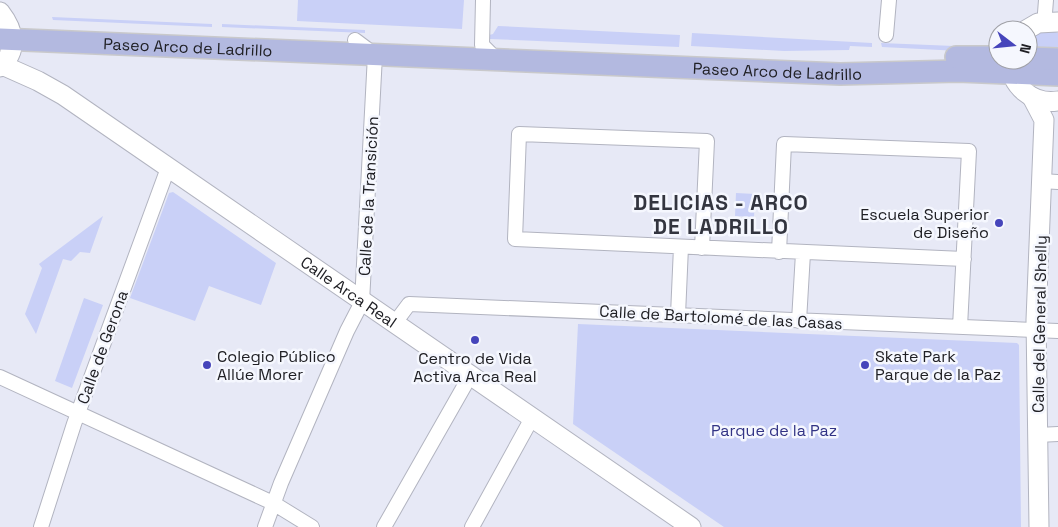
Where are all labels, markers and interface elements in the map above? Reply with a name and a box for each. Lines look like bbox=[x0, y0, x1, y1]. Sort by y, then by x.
north arrow bbox=[988, 20, 1038, 70]
street label: Paseo Arco de Ladrillo bbox=[103, 33, 273, 61]
text: N bbox=[1016, 42, 1035, 56]
street label: Paseo Arco de Ladrillo bbox=[692, 58, 862, 85]
street label: Calle de la Transición bbox=[354, 116, 383, 277]
district label: DELICIAS - ARCO DE LADRILLO bbox=[633, 189, 809, 240]
place label: Escuela Superior de Diseño bbox=[860, 204, 989, 243]
marker: Escuela Superior de Diseño bbox=[993, 217, 1005, 229]
street label: Calle del General Shelly bbox=[1027, 235, 1052, 413]
street label: Calle Arca Real bbox=[296, 252, 401, 332]
street label: Calle de Gerona bbox=[72, 287, 133, 407]
street label: Calle de Bartolomé de las Casas bbox=[599, 301, 843, 334]
marker: Centro de Vida Activa Arca Real bbox=[469, 334, 481, 346]
place label: Colegio Público Allúe Morer bbox=[217, 346, 336, 385]
place label: Skate Park Parque de la Paz bbox=[875, 346, 1001, 385]
place label: Centro de Vida Activa Arca Real bbox=[413, 348, 537, 387]
marker: Colegio Público Allúe Morer bbox=[201, 359, 213, 371]
marker: Skate Park Parque de la Paz bbox=[859, 359, 871, 371]
park label: Parque de la Paz bbox=[711, 420, 837, 441]

